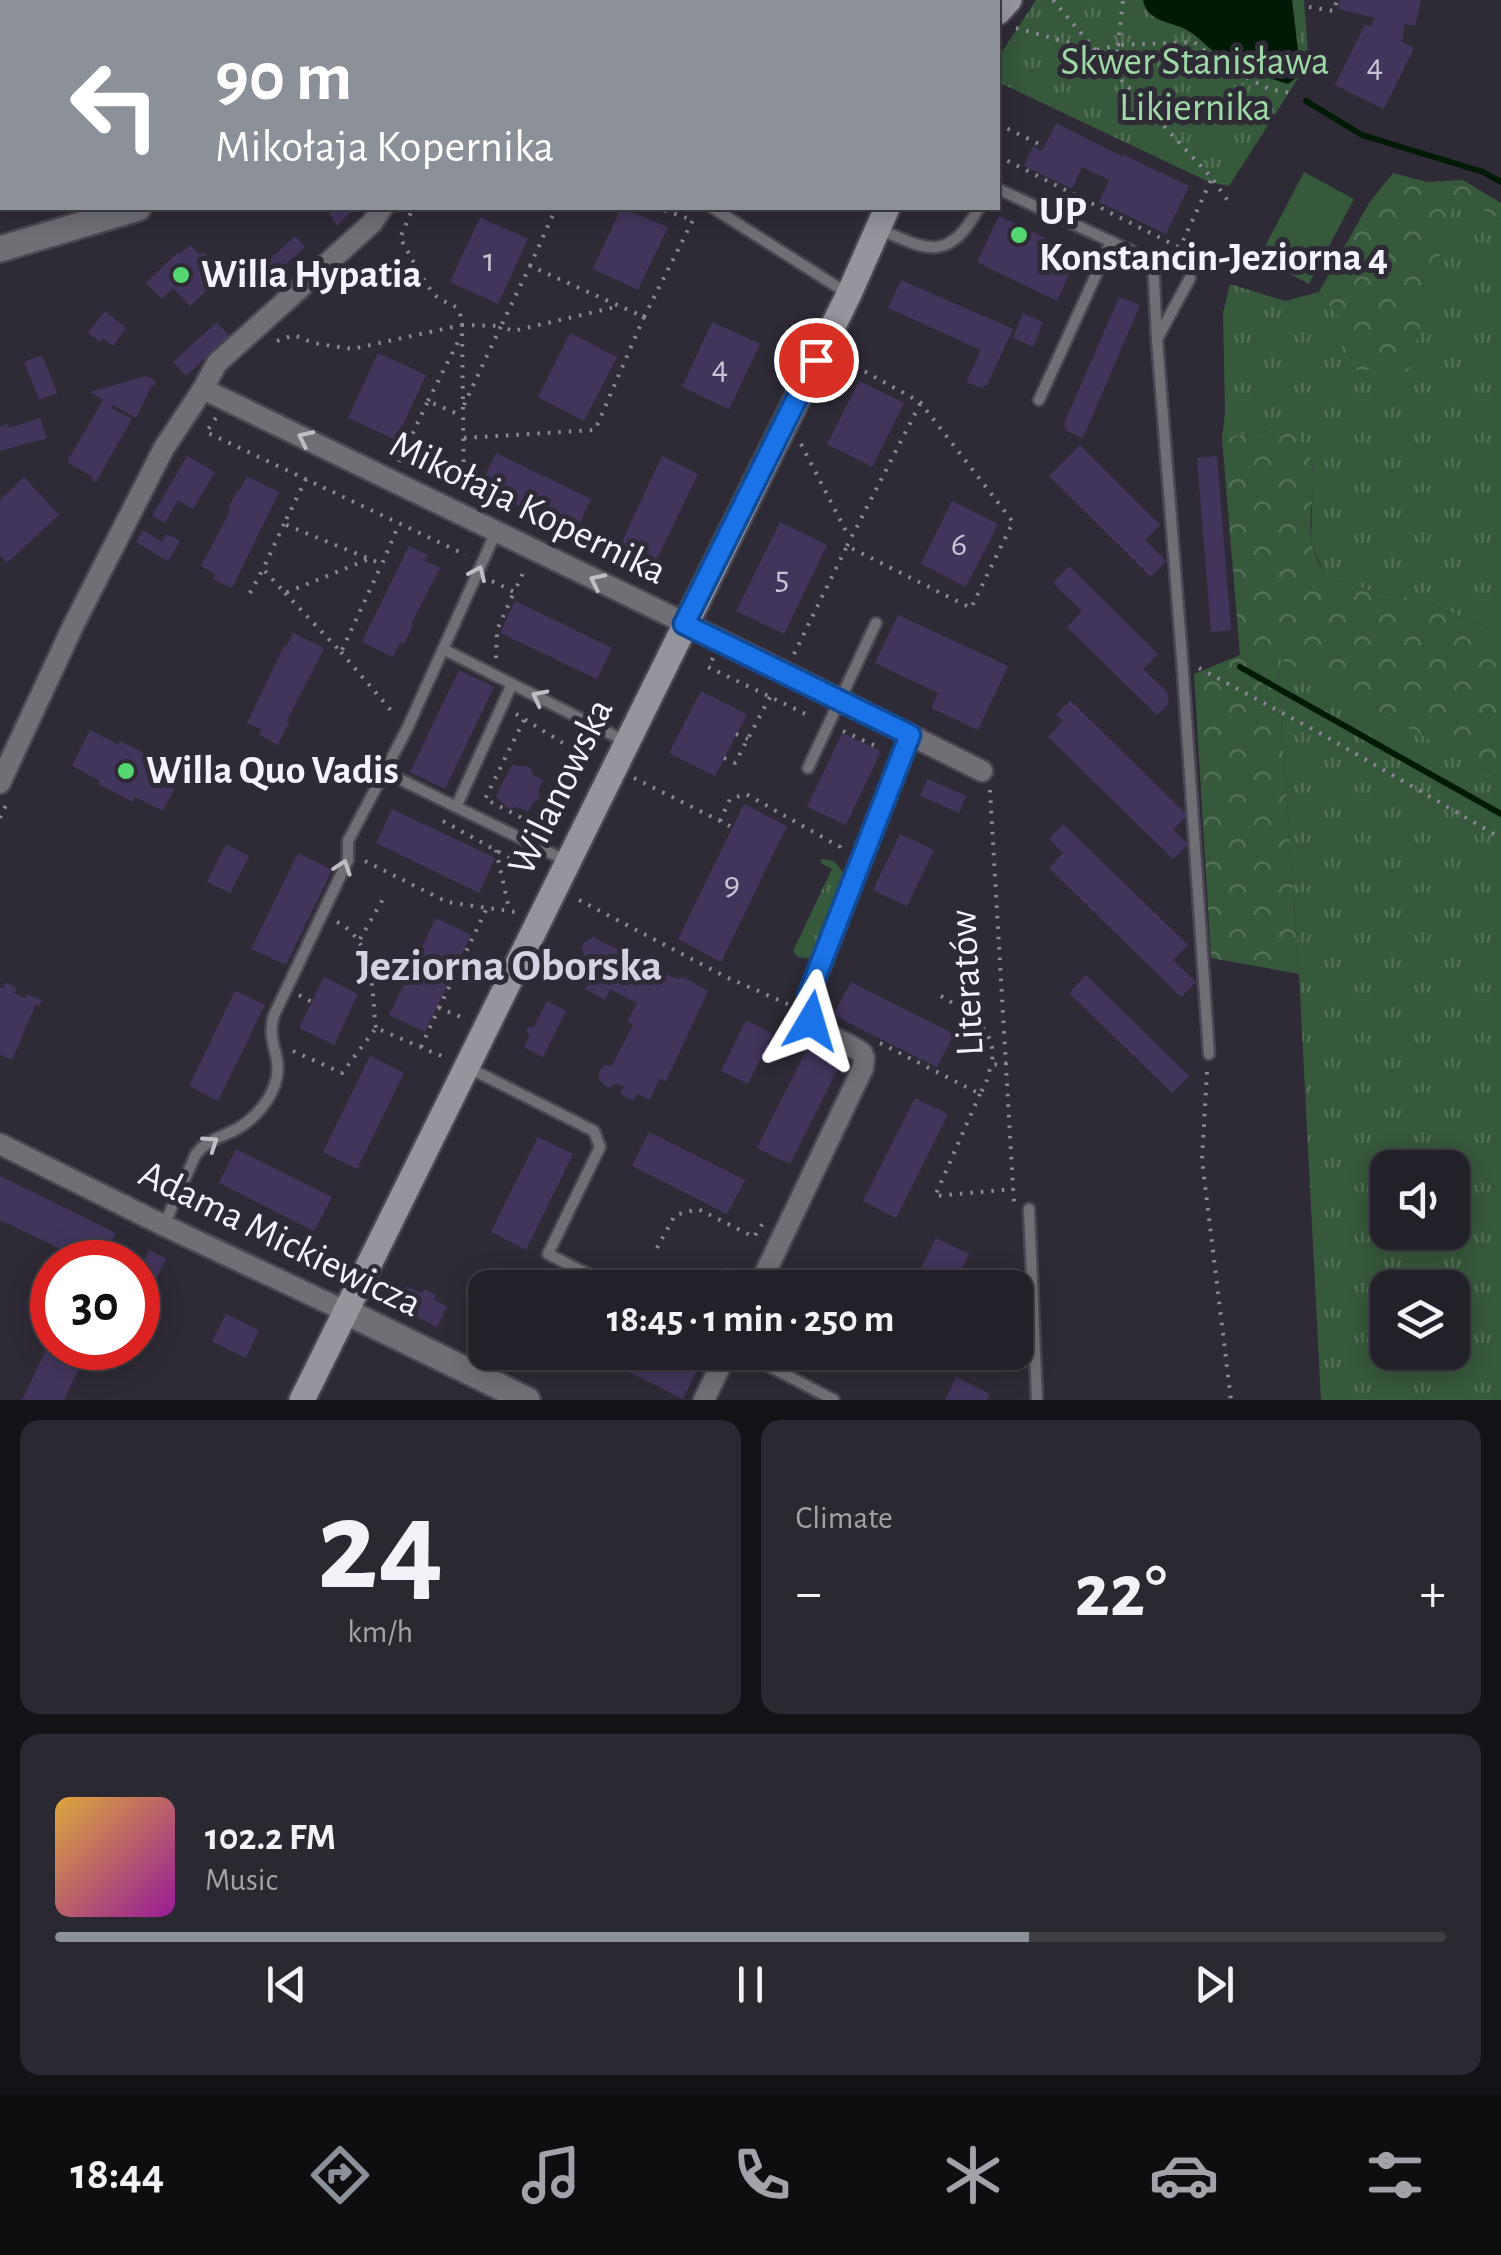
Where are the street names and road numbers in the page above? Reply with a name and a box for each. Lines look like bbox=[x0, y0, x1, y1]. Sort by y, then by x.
street label: Mikołaja Kopernika bbox=[384, 424, 672, 592]
street label: Wilanowska bbox=[501, 693, 621, 881]
street label: Literatów bbox=[943, 909, 991, 1057]
street label: Adama Mickiewicza bbox=[133, 1153, 427, 1325]

